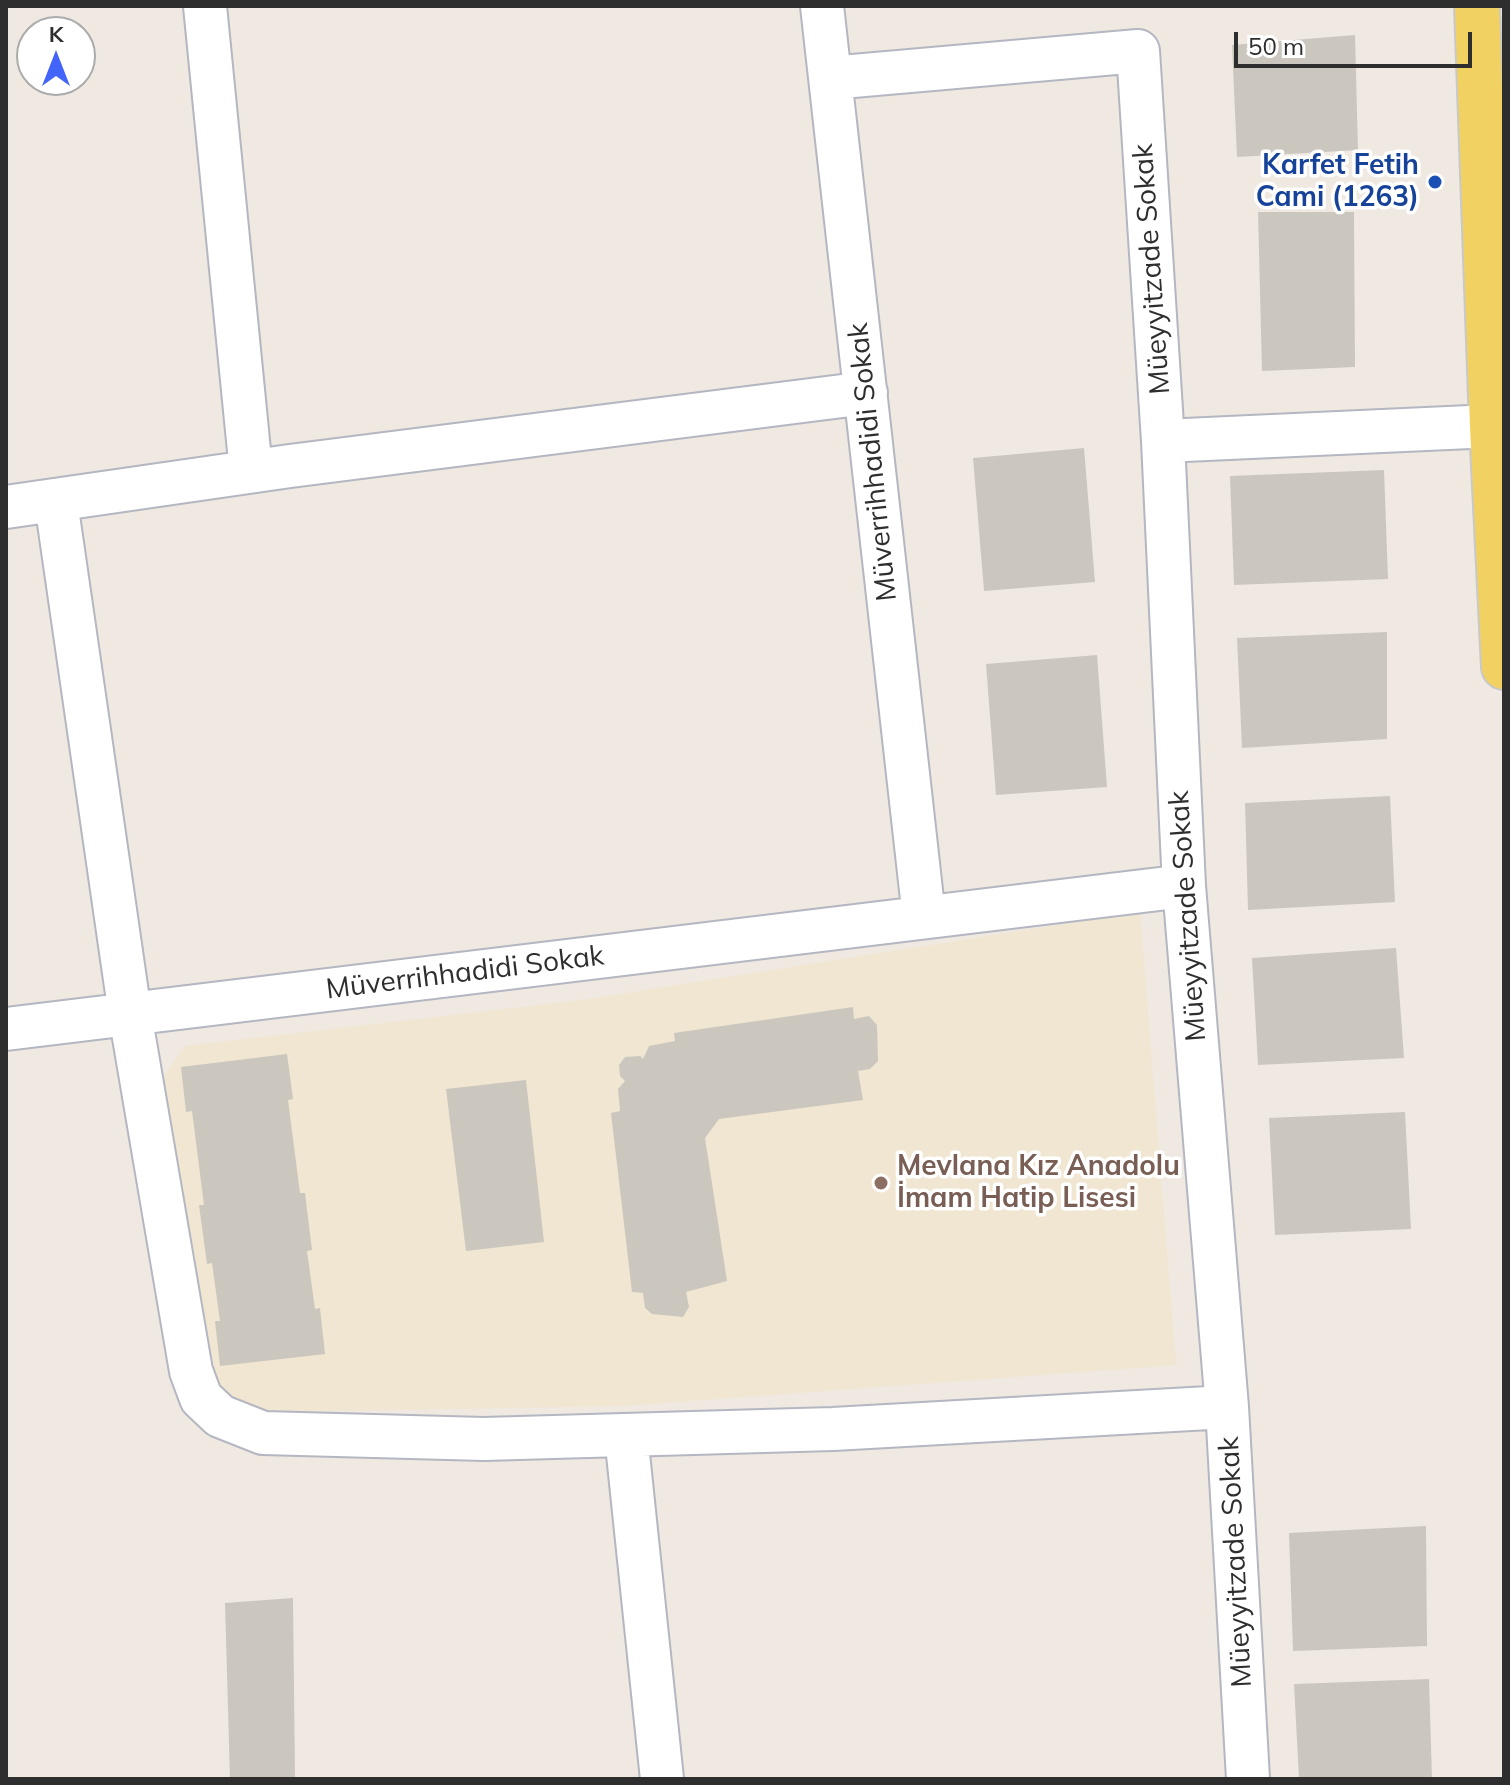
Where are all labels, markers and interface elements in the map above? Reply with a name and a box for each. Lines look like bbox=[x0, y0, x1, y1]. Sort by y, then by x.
north arrow bbox=[16, 16, 96, 96]
scale bar bbox=[1238, 16, 1476, 66]
text: K bbox=[49, 20, 63, 48]
text: 50 m bbox=[1248, 31, 1304, 61]
street label: Müeyyitzade Sokak bbox=[1126, 143, 1178, 395]
place label: Karfet Fetih Cami (1263) bbox=[1256, 149, 1419, 215]
marker: Karfet Fetih Cami (1263) bbox=[1426, 173, 1444, 191]
street label: Müverrihhadidi Sokak bbox=[842, 321, 904, 603]
street label: Müeyyitzade Sokak bbox=[1162, 790, 1214, 1042]
street label: Müverrihhadidi Sokak bbox=[324, 939, 606, 1007]
place label: Mevlana Kız Anadolu İmam Hatip Lisesi bbox=[897, 1150, 1180, 1216]
marker: Mevlana Kız Anadolu İmam Hatip Lisesi bbox=[872, 1174, 890, 1192]
street label: Müeyyitzade Sokak bbox=[1213, 1436, 1259, 1688]

